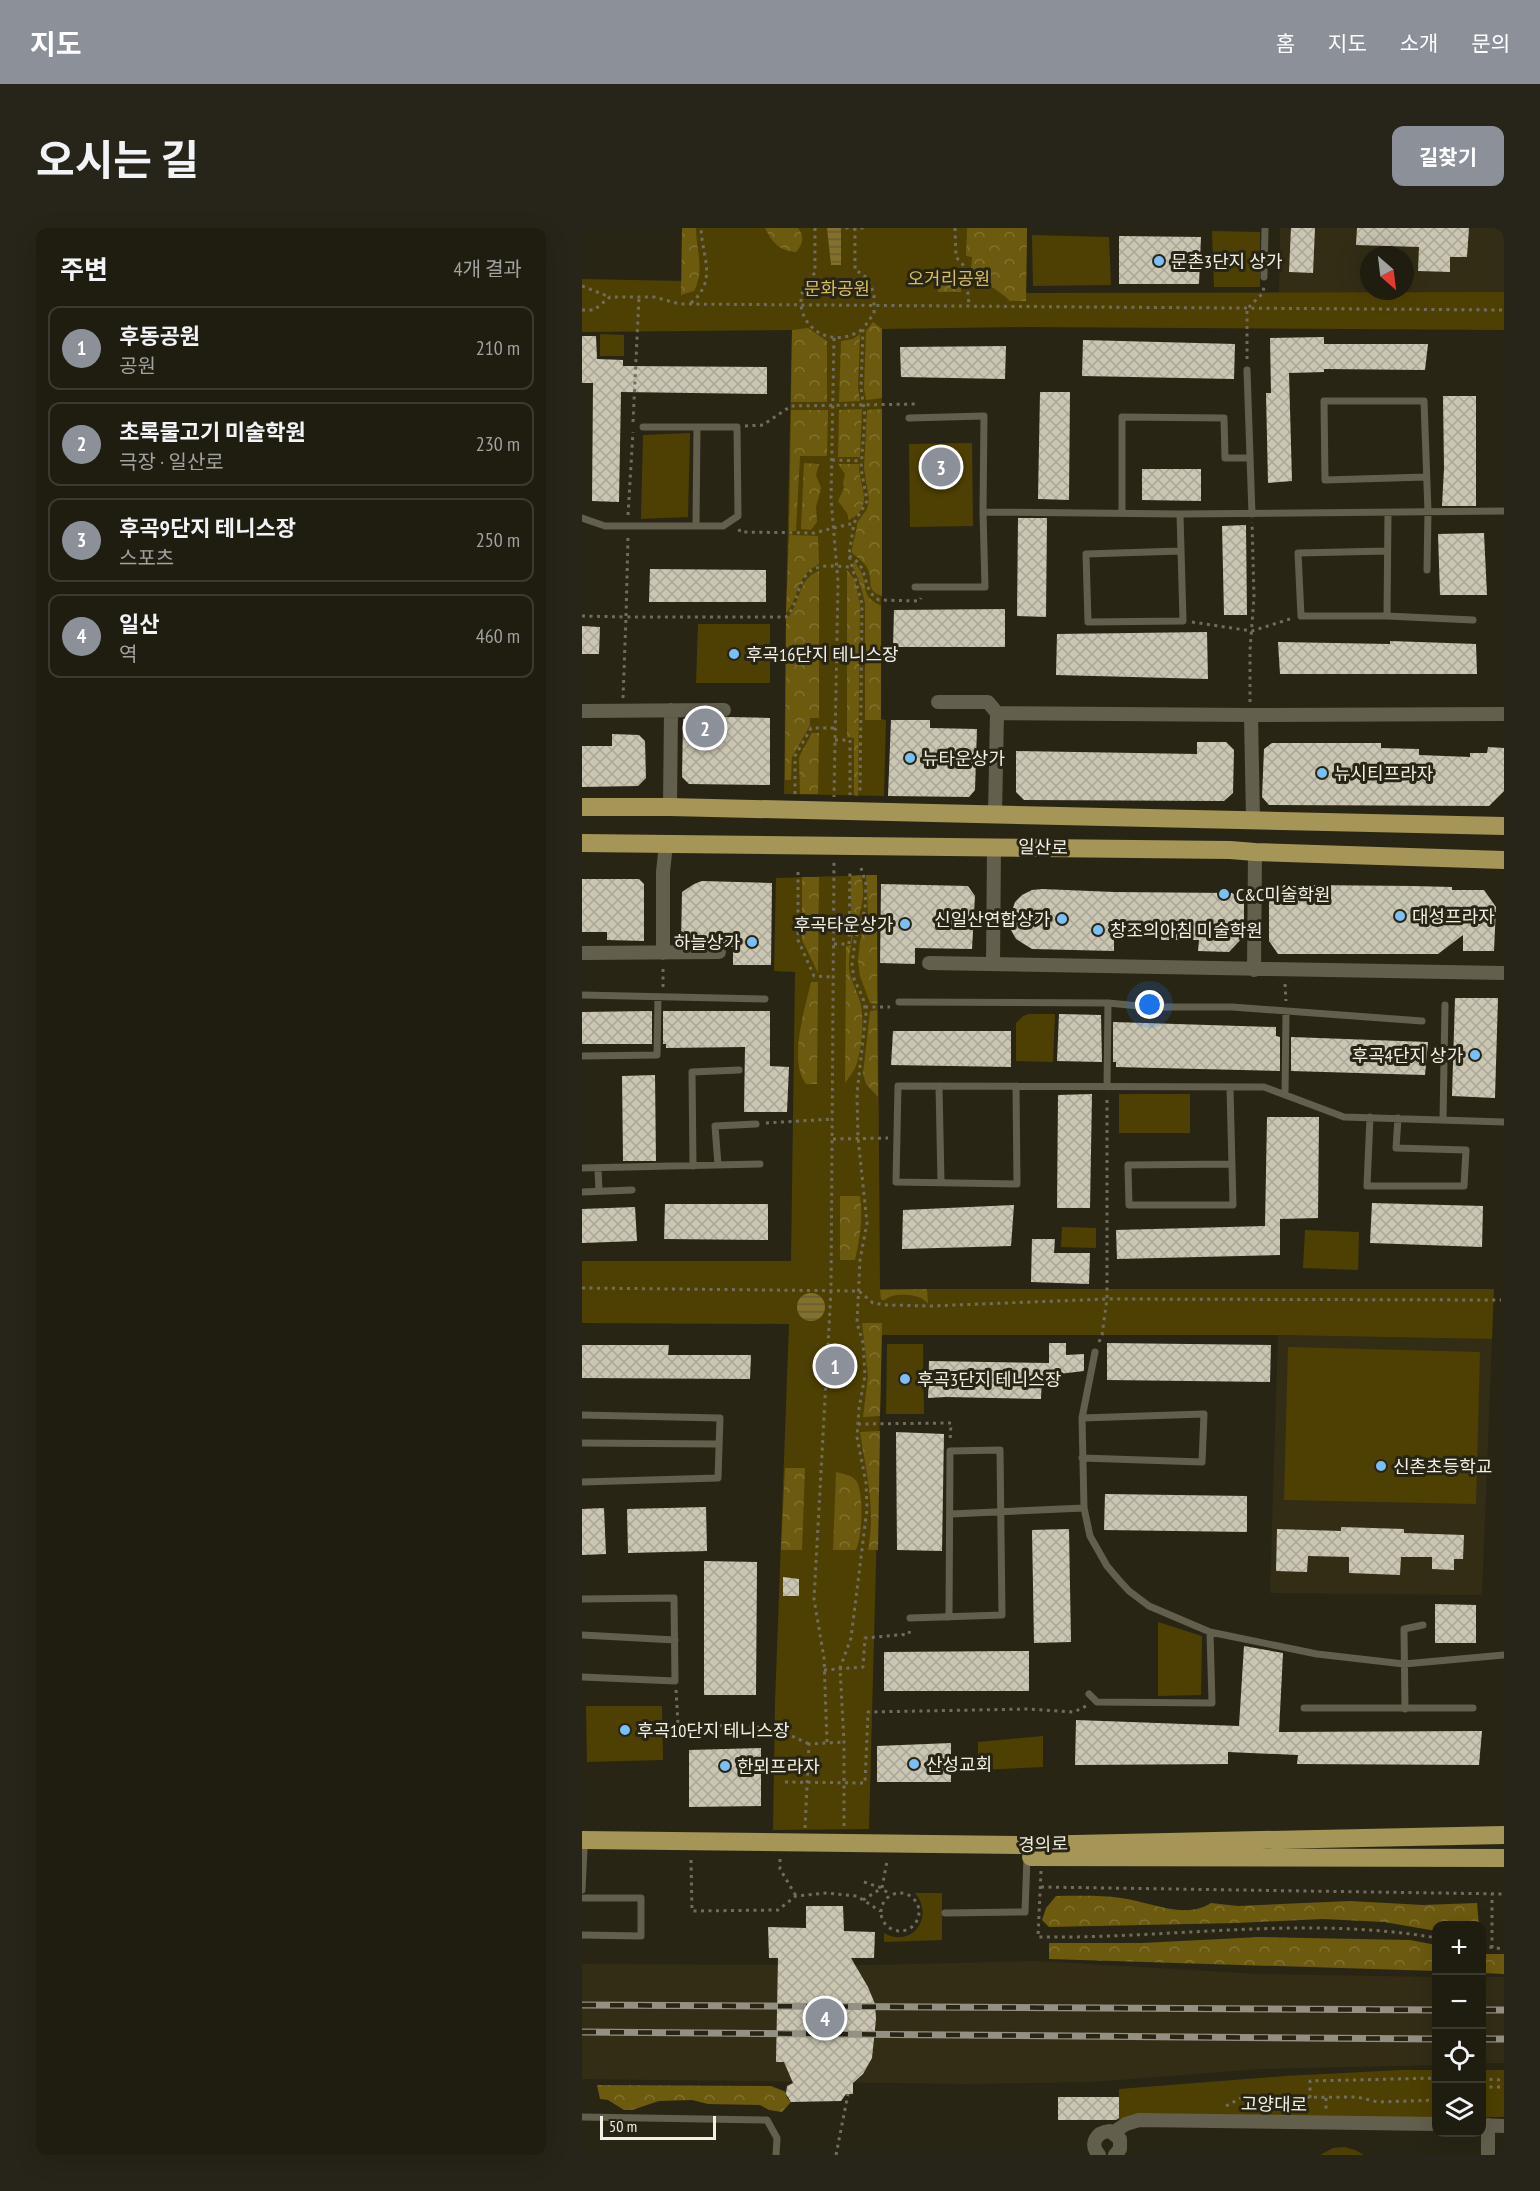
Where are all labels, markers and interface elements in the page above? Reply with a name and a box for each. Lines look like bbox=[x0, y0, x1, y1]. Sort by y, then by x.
text: 지도 bbox=[30, 25, 82, 62]
text: 홈 bbox=[1276, 30, 1295, 57]
text: 지도 bbox=[1328, 30, 1367, 57]
text: 소개 bbox=[1400, 30, 1438, 57]
text: 문의 bbox=[1471, 30, 1510, 57]
button: 길찾기 bbox=[1392, 126, 1504, 186]
text: 오시는 길 bbox=[36, 132, 199, 187]
north arrow bbox=[1360, 246, 1414, 300]
place label: 문촌3단지 상가 bbox=[1171, 250, 1283, 273]
text: 주변 bbox=[60, 253, 108, 286]
marker: 문촌3단지 상가 bbox=[1152, 254, 1166, 268]
text: 4개 결과 bbox=[454, 256, 522, 282]
park label: 오거리공원 bbox=[908, 267, 990, 290]
park label: 문화공원 bbox=[804, 277, 870, 300]
text: 후동공원 bbox=[119, 322, 200, 350]
text: 1 bbox=[77, 335, 86, 361]
text: 210 m bbox=[476, 335, 520, 361]
text: 공원 bbox=[119, 353, 156, 379]
text: 초록물고기 미술학원 bbox=[119, 418, 306, 446]
text: 2 bbox=[77, 431, 86, 457]
text: 230 m bbox=[476, 431, 520, 457]
pin: 3 bbox=[922, 444, 960, 490]
text: 극장 · 일산로 bbox=[119, 449, 224, 475]
text: 후곡9단지 테니스장 bbox=[119, 514, 296, 542]
text: 3 bbox=[77, 527, 86, 553]
text: 250 m bbox=[476, 527, 520, 553]
text: 스포츠 bbox=[119, 545, 174, 571]
text: 일산 bbox=[119, 610, 159, 638]
text: 4 bbox=[77, 623, 86, 649]
text: 460 m bbox=[476, 623, 520, 649]
text: 역 bbox=[119, 641, 137, 667]
place label: 후곡16단지 테니스장 bbox=[746, 643, 899, 666]
marker: 후곡16단지 테니스장 bbox=[727, 647, 741, 661]
pin: 2 bbox=[686, 706, 724, 750]
place label: 뉴타운상가 bbox=[922, 747, 1005, 770]
marker: 뉴타운상가 bbox=[903, 751, 917, 765]
place label: 뉴시티프라자 bbox=[1334, 762, 1434, 785]
marker: 뉴시티프라자 bbox=[1315, 766, 1329, 780]
street label: 일산로 bbox=[1018, 835, 1068, 859]
place label: C&C미술학원 bbox=[1236, 883, 1331, 906]
marker: C&C미술학원 bbox=[1217, 887, 1231, 901]
place label: 대성프라자 bbox=[1412, 905, 1495, 928]
place label: 신일산연합상가 bbox=[934, 908, 1050, 931]
marker: 대성프라자 bbox=[1393, 909, 1407, 923]
marker: 신일산연합상가 bbox=[1055, 912, 1069, 926]
place label: 후곡타운상가 bbox=[794, 913, 893, 936]
marker: 후곡타운상가 bbox=[898, 917, 912, 931]
place label: 창조의아침 미술학원 bbox=[1110, 919, 1263, 942]
marker: 창조의아침 미술학원 bbox=[1091, 923, 1105, 937]
place label: 하늘상가 bbox=[674, 931, 740, 954]
marker: 하늘상가 bbox=[745, 935, 759, 949]
your location bbox=[1135, 990, 1164, 1019]
place label: 후곡4단지 상가 bbox=[1352, 1044, 1463, 1067]
marker: 후곡4단지 상가 bbox=[1468, 1048, 1482, 1062]
pin: 1 bbox=[816, 1344, 854, 1388]
place label: 후곡3단지 테니스장 bbox=[917, 1368, 1061, 1391]
marker: 후곡3단지 테니스장 bbox=[898, 1372, 912, 1386]
place label: 신촌초등학교 bbox=[1393, 1455, 1492, 1478]
marker: 신촌초등학교 bbox=[1374, 1459, 1388, 1473]
place label: 후곡10단지 테니스장 bbox=[637, 1719, 790, 1742]
marker: 후곡10단지 테니스장 bbox=[618, 1723, 632, 1737]
place label: 산성교회 bbox=[926, 1753, 992, 1776]
place label: 한뫼프라자 bbox=[737, 1755, 820, 1778]
marker: 산성교회 bbox=[907, 1757, 921, 1771]
marker: 한뫼프라자 bbox=[718, 1759, 732, 1773]
street label: 경의로 bbox=[1018, 1832, 1068, 1856]
map controls bbox=[1432, 1921, 1486, 2137]
button: + bbox=[1432, 1921, 1486, 1975]
button: − bbox=[1432, 1975, 1486, 2029]
pin: 4 bbox=[806, 1996, 844, 2040]
button: locate bbox=[1432, 2029, 1486, 2083]
button: layers bbox=[1432, 2083, 1486, 2137]
street label: 고양대로 bbox=[1241, 2092, 1307, 2116]
scale bar bbox=[600, 2113, 716, 2140]
text: 50 m bbox=[609, 2116, 637, 2136]

